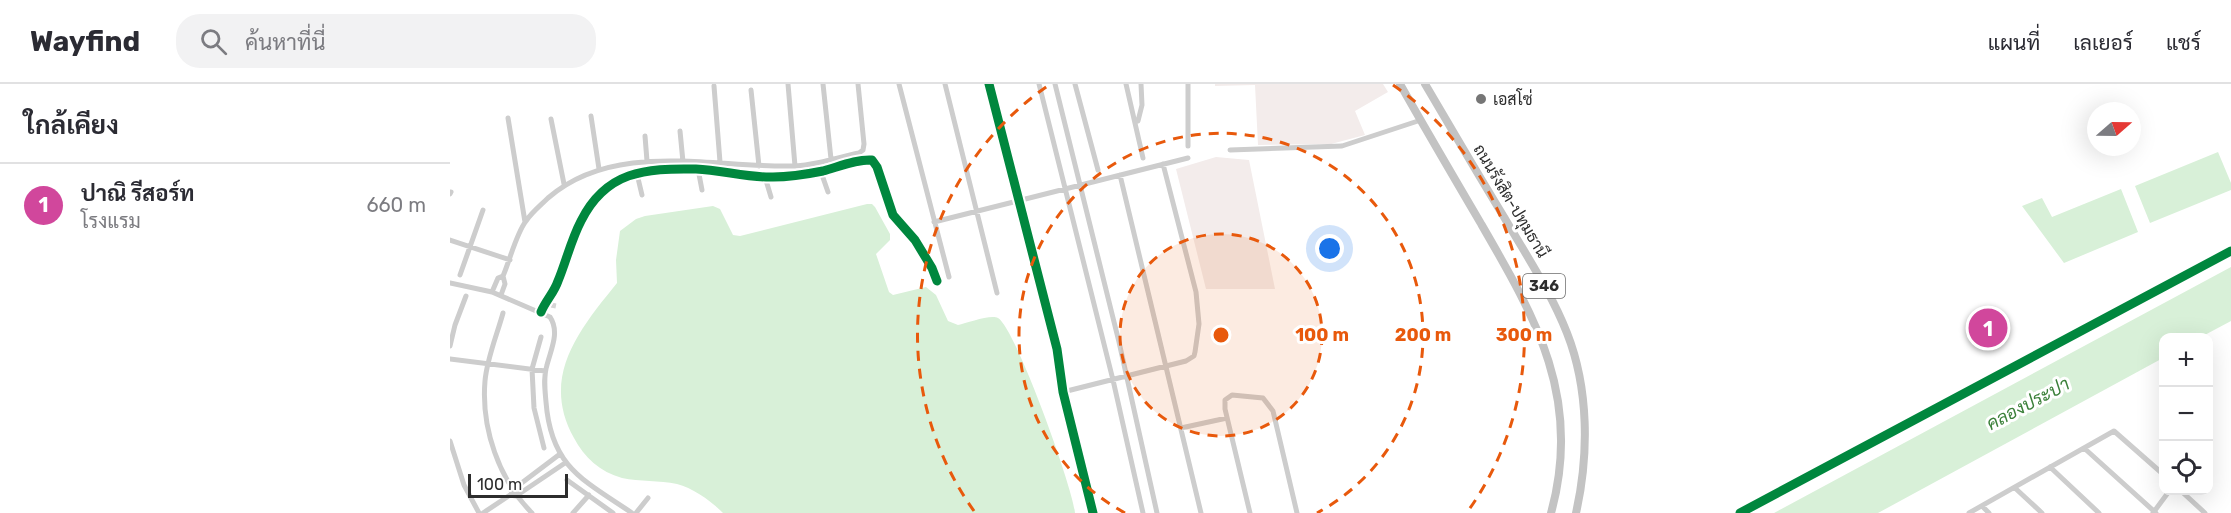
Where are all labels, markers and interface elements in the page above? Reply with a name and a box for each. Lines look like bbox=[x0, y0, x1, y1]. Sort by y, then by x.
search box bbox=[176, 14, 596, 68]
text: Wayfind bbox=[30, 25, 140, 58]
icon: search bbox=[197, 25, 230, 58]
text: ค้นหาที่นี่ bbox=[245, 29, 326, 56]
text: แผนที่ bbox=[1988, 30, 2040, 55]
text: เลเยอร์ bbox=[2073, 30, 2133, 55]
text: แชร์ bbox=[2166, 30, 2201, 55]
place label: เอสโซ่ bbox=[1493, 88, 1533, 109]
marker: เอสโซ่ bbox=[1474, 92, 1488, 106]
north arrow bbox=[2087, 102, 2141, 156]
text: ใกล้เคียง bbox=[24, 110, 119, 141]
street label: ถนนรังสิต-ปทุมธานี bbox=[1468, 140, 1554, 262]
text: ปาณิ รีสอร์ท bbox=[81, 180, 194, 207]
text: 1 bbox=[39, 193, 48, 217]
text: 660 m bbox=[367, 193, 426, 217]
text: โรงแรม bbox=[81, 209, 141, 233]
your location bbox=[1315, 234, 1344, 263]
road number: 346 bbox=[1523, 274, 1565, 298]
pin: 1 bbox=[1968, 306, 2008, 350]
text: 100 m bbox=[1295, 324, 1349, 346]
text: 200 m bbox=[1395, 324, 1451, 346]
text: 300 m bbox=[1496, 324, 1552, 346]
centre of rings bbox=[1211, 325, 1231, 345]
map controls bbox=[2159, 333, 2213, 495]
button: + bbox=[2159, 333, 2213, 387]
water label: คลองประปา bbox=[1983, 373, 2073, 435]
button: − bbox=[2159, 387, 2213, 441]
button: locate bbox=[2159, 441, 2213, 495]
scale bar bbox=[468, 471, 568, 498]
text: 100 m bbox=[477, 475, 522, 494]

